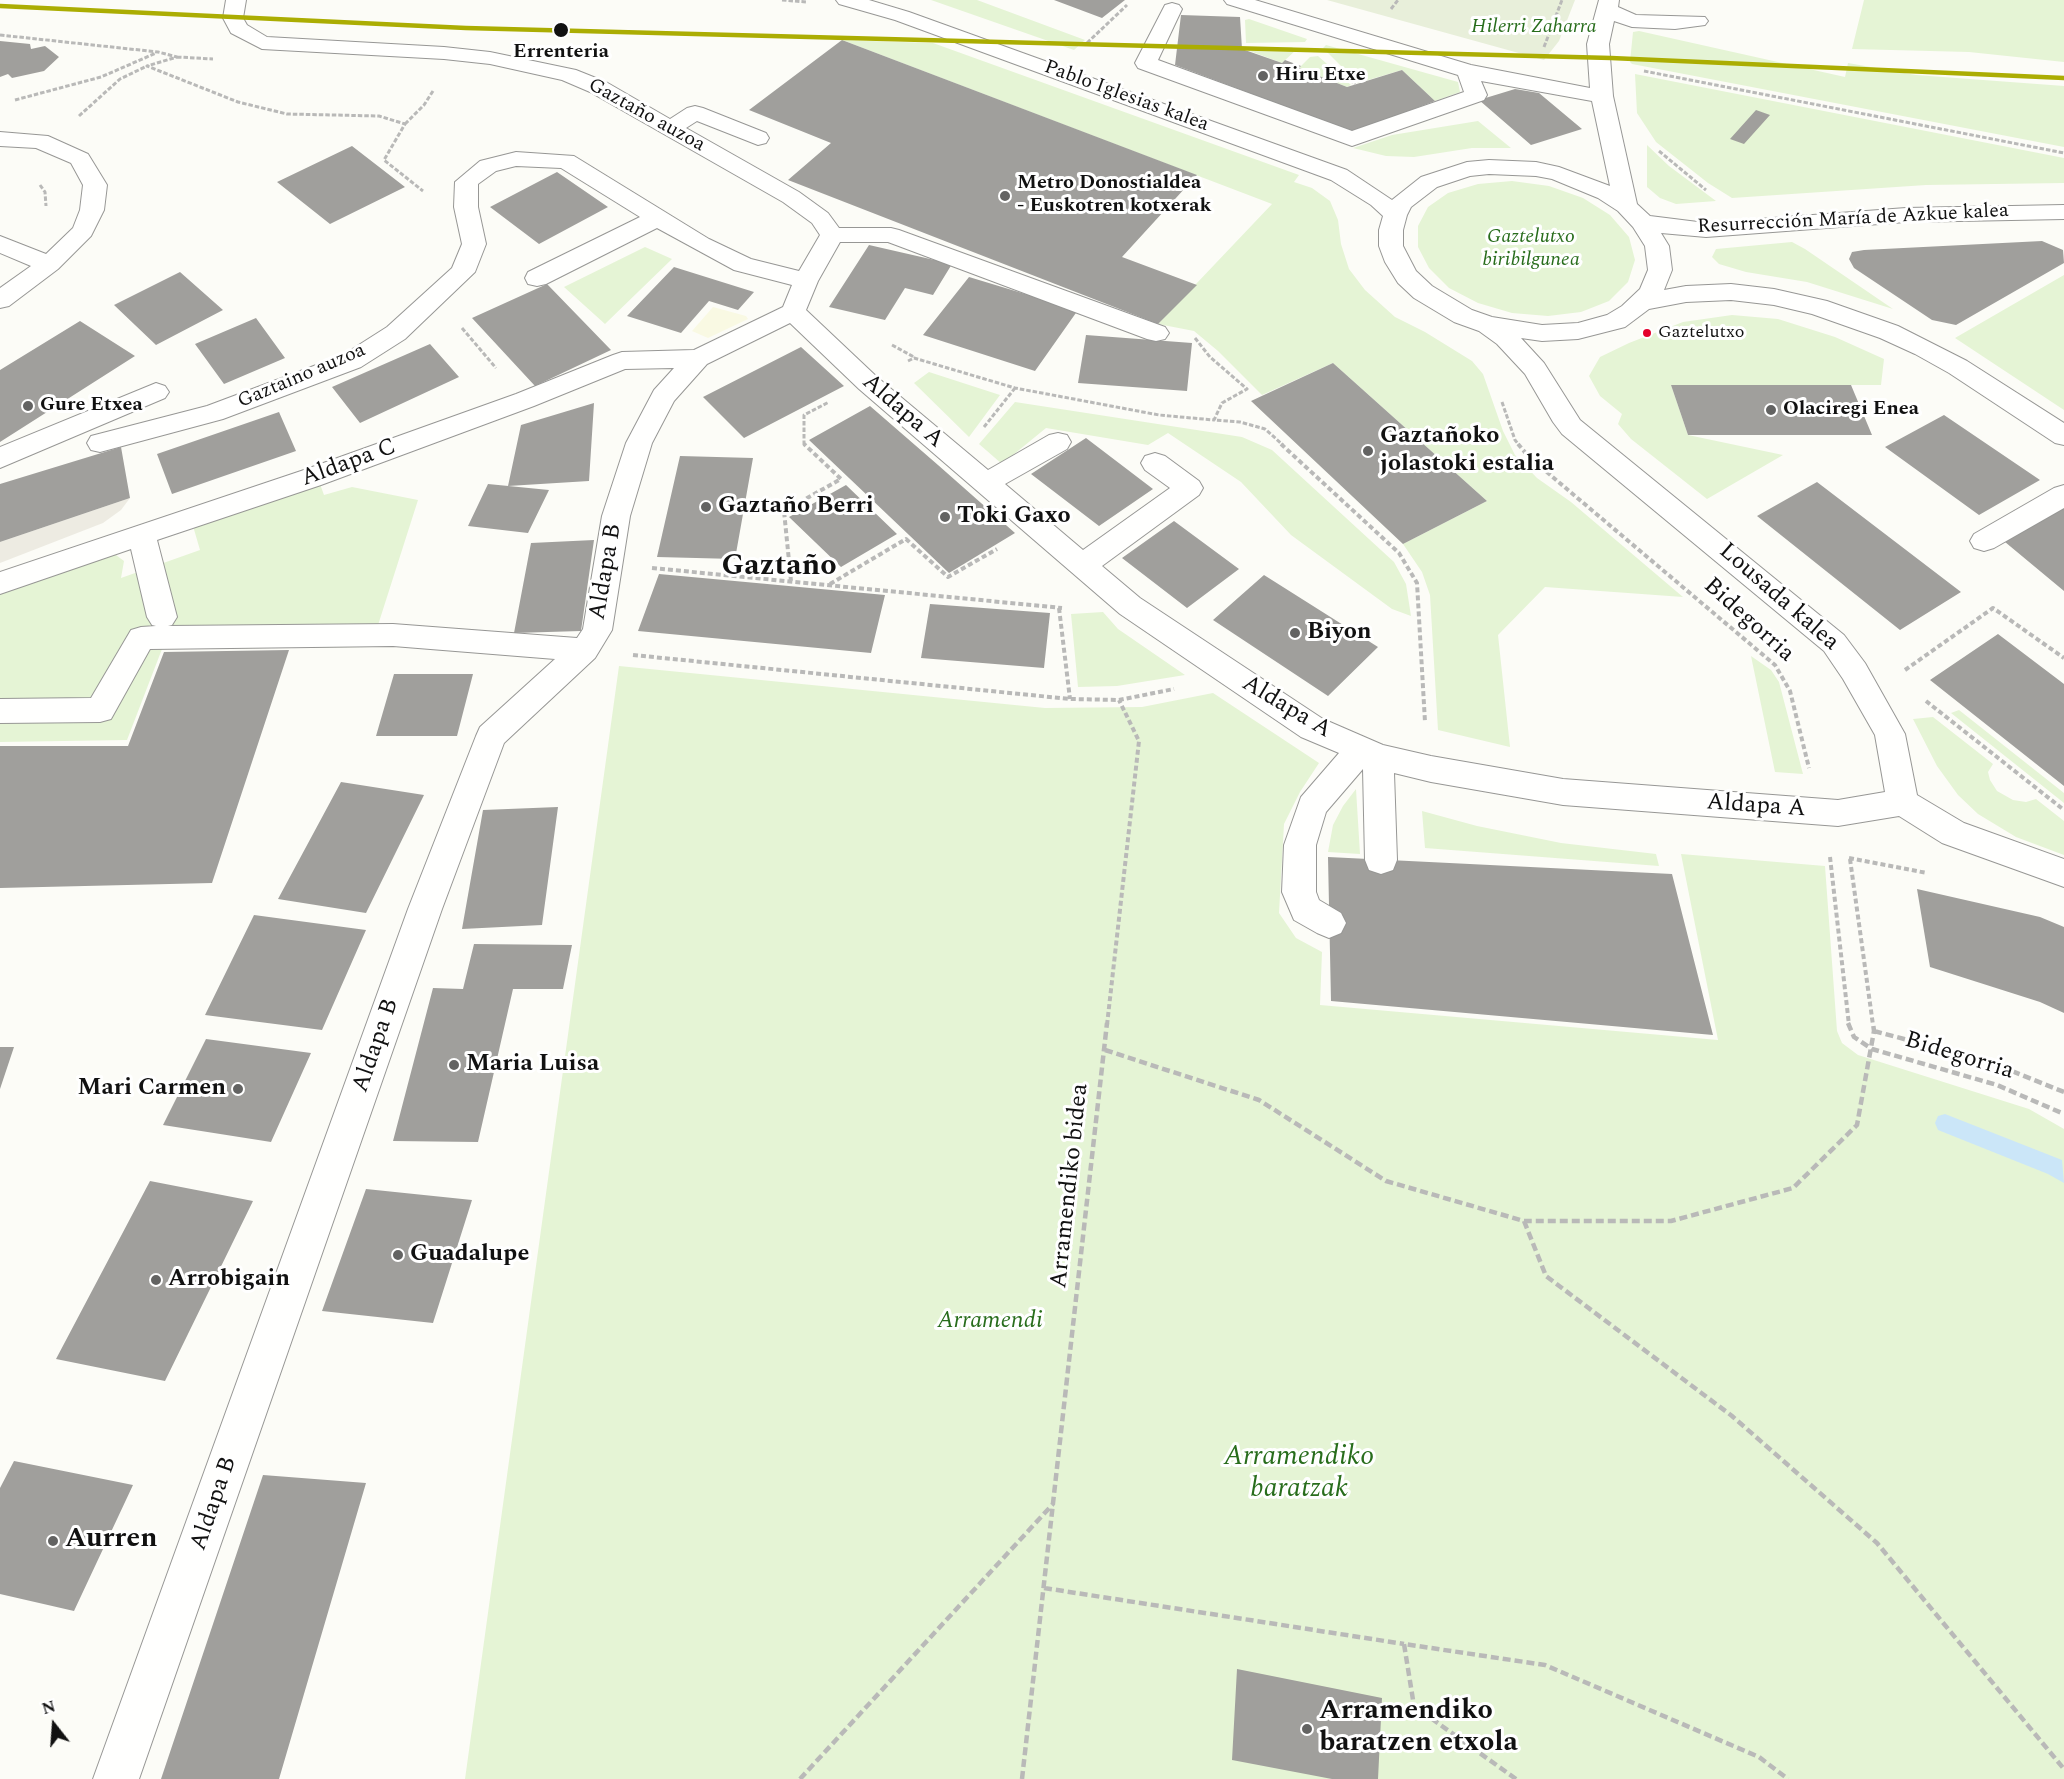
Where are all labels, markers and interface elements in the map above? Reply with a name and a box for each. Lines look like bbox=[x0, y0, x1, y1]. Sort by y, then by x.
park label: Hilerri Zaharra bbox=[1471, 16, 1597, 40]
marker: Errenteria bbox=[552, 21, 570, 39]
place label: Errenteria bbox=[513, 41, 609, 65]
street label: Pablo Iglesias kalea bbox=[1040, 56, 1212, 138]
place label: Hiru Etxe bbox=[1275, 64, 1366, 88]
marker: Hiru Etxe bbox=[1256, 69, 1270, 83]
street label: Gaztaño auzoa bbox=[583, 74, 709, 158]
place label: Metro Donostialdea - Euskotren kotxerak bbox=[1017, 172, 1212, 219]
marker: Metro Donostialdea - Euskotren kotxerak bbox=[998, 189, 1012, 203]
street label: Resurrección María de Azkue kalea bbox=[1697, 200, 2009, 240]
park label: Gaztelutxo biribilgunea bbox=[1482, 226, 1580, 273]
place label: Gaztelutxo bbox=[1658, 322, 1744, 344]
marker: Gaztelutxo bbox=[1641, 327, 1653, 339]
street label: Gaztaino auzoa bbox=[235, 339, 369, 415]
street label: Aldapa A bbox=[855, 369, 949, 455]
place label: Gure Etxea bbox=[40, 394, 143, 418]
place label: Olaciregi Enea bbox=[1783, 398, 1919, 422]
marker: Gure Etxea bbox=[21, 399, 35, 413]
marker: Olaciregi Enea bbox=[1764, 403, 1778, 417]
place label: Gaztañoko jolastoki estalia bbox=[1380, 423, 1554, 479]
street label: Aldapa C bbox=[298, 434, 400, 494]
marker: Gaztañoko jolastoki estalia bbox=[1361, 444, 1375, 458]
place label: Gaztaño Berri bbox=[718, 493, 874, 521]
marker: Gaztaño Berri bbox=[699, 500, 713, 514]
place label: Toki Gaxo bbox=[957, 503, 1071, 531]
marker: Toki Gaxo bbox=[938, 510, 952, 524]
street label: Aldapa B bbox=[584, 522, 630, 622]
street label: Lousada kalea bbox=[1712, 538, 1844, 658]
district label: Gaztaño bbox=[721, 550, 837, 586]
street label: Bidegorria bbox=[1697, 573, 1799, 669]
place label: Biyon bbox=[1307, 619, 1372, 647]
marker: Biyon bbox=[1288, 626, 1302, 640]
street label: Aldapa A bbox=[1236, 670, 1336, 746]
street label: Aldapa A bbox=[1705, 789, 1807, 825]
street label: Aldapa B bbox=[348, 995, 406, 1097]
street label: Bidegorria bbox=[1901, 1027, 2017, 1087]
place label: Maria Luisa bbox=[466, 1051, 599, 1079]
marker: Maria Luisa bbox=[447, 1058, 461, 1072]
place label: Mari Carmen bbox=[78, 1075, 226, 1103]
marker: Mari Carmen bbox=[231, 1082, 245, 1096]
street label: Arramendiko bidea bbox=[1046, 1082, 1096, 1290]
place label: Guadalupe bbox=[410, 1241, 529, 1269]
marker: Guadalupe bbox=[391, 1248, 405, 1262]
place label: Arrobigain bbox=[168, 1266, 290, 1294]
marker: Arrobigain bbox=[149, 1273, 163, 1287]
park label: Arramendi bbox=[937, 1308, 1043, 1336]
park label: Arramendiko baratzak bbox=[1224, 1442, 1374, 1508]
street label: Aldapa B bbox=[186, 1453, 244, 1555]
place label: Aurren bbox=[65, 1524, 157, 1558]
marker: Aurren bbox=[46, 1534, 60, 1548]
text: N bbox=[39, 1694, 58, 1721]
north arrow bbox=[24, 1695, 84, 1755]
place label: Arramendiko baratzen etxola bbox=[1319, 1696, 1518, 1762]
marker: Arramendiko baratzen etxola bbox=[1300, 1722, 1314, 1736]

